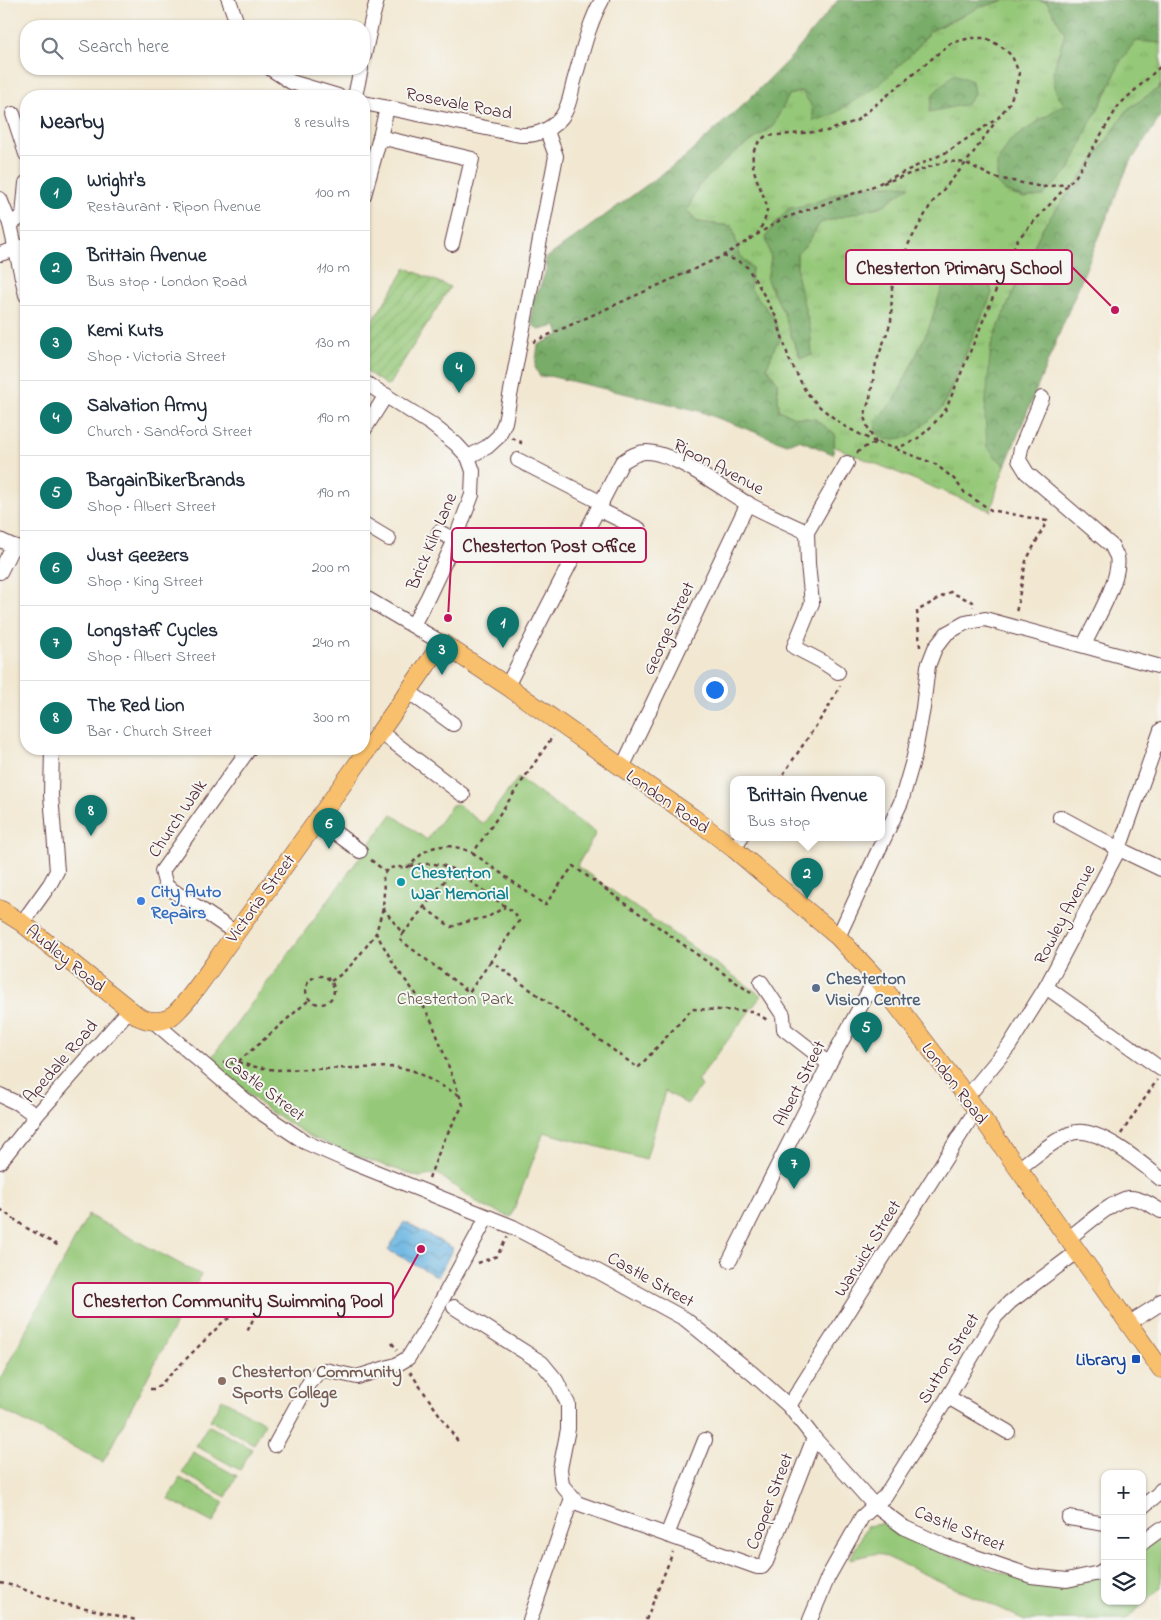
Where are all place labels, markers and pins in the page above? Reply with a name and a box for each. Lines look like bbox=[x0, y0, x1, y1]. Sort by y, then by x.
callout: Chesterton Primary School bbox=[846, 250, 1072, 284]
pin: 4 bbox=[443, 352, 475, 393]
callout: Chesterton Post Office bbox=[452, 528, 646, 562]
pin: 1 bbox=[487, 607, 519, 648]
pin: 3 bbox=[426, 634, 458, 675]
pin: 8 bbox=[75, 795, 107, 836]
pin: 6 bbox=[313, 808, 345, 849]
pin: 2 bbox=[791, 858, 823, 899]
place label: Chesterton War Memorial bbox=[411, 861, 509, 908]
marker: Chesterton War Memorial bbox=[395, 876, 407, 888]
place label: City Auto Repairs bbox=[151, 880, 221, 927]
marker: City Auto Repairs bbox=[135, 895, 147, 907]
place label: Chesterton Vision Centre bbox=[825, 967, 921, 1014]
marker: Chesterton Vision Centre bbox=[810, 982, 822, 994]
pin: 5 bbox=[850, 1012, 882, 1053]
pin: 7 bbox=[778, 1148, 810, 1189]
callout: Chesterton Community Swimming Pool bbox=[73, 1283, 393, 1317]
place label: Library bbox=[1076, 1348, 1126, 1375]
marker: Library bbox=[1130, 1353, 1142, 1365]
place label: Chesterton Community Sports College bbox=[232, 1360, 402, 1408]
marker: Chesterton Community Sports College bbox=[216, 1375, 228, 1387]

